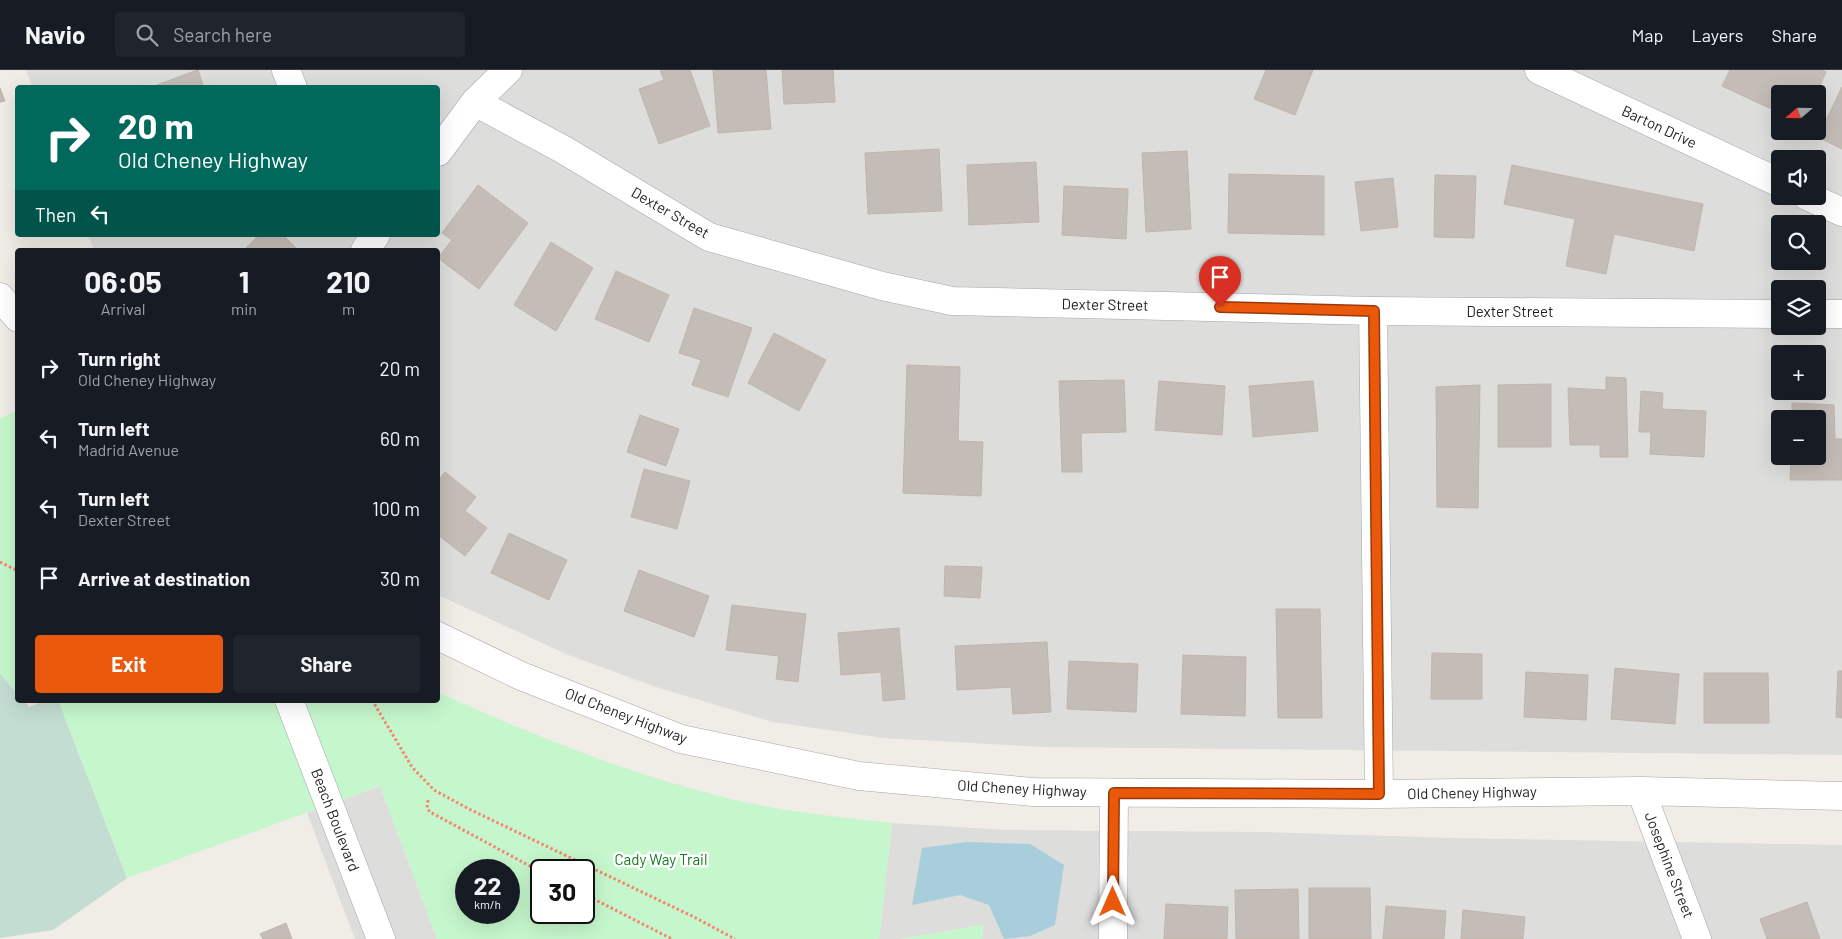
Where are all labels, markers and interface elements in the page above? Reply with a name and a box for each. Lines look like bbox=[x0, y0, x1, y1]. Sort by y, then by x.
search box bbox=[115, 12, 465, 57]
text: Navio bbox=[25, 20, 85, 49]
icon: search bbox=[133, 21, 161, 49]
text: Search here bbox=[173, 23, 272, 46]
text: Map bbox=[1631, 24, 1663, 46]
text: Layers bbox=[1691, 24, 1744, 46]
text: Share bbox=[1772, 24, 1817, 46]
north arrow bbox=[1771, 85, 1826, 140]
map controls bbox=[1771, 85, 1826, 465]
street label: Barton Drive bbox=[1619, 101, 1700, 151]
text: 20 m bbox=[118, 104, 194, 146]
icon: right bbox=[35, 105, 100, 170]
text: Old Cheney Highway bbox=[118, 146, 308, 172]
button: sound bbox=[1771, 150, 1826, 205]
street label: Dexter Street bbox=[628, 183, 713, 242]
icon: left bbox=[86, 200, 114, 228]
text: Then bbox=[35, 203, 76, 226]
button: search bbox=[1771, 215, 1826, 270]
pin bbox=[1199, 256, 1241, 307]
text: 06:05 bbox=[84, 263, 162, 299]
text: 1 bbox=[239, 263, 249, 299]
text: 210 bbox=[326, 263, 371, 299]
icon: arrive bbox=[1206, 263, 1234, 291]
button: layers bbox=[1771, 280, 1826, 335]
street label: Dexter Street bbox=[1061, 294, 1149, 314]
text: Arrival bbox=[101, 299, 145, 318]
text: min bbox=[231, 299, 257, 318]
text: m bbox=[342, 299, 355, 318]
street label: Dexter Street bbox=[1467, 302, 1553, 320]
button: + bbox=[1771, 345, 1826, 400]
text: Turn right bbox=[78, 347, 160, 370]
icon: right bbox=[35, 354, 63, 382]
text: 20 m bbox=[380, 357, 420, 380]
text: Old Cheney Highway bbox=[78, 370, 216, 389]
button: − bbox=[1771, 410, 1826, 465]
text: Turn left bbox=[78, 417, 149, 440]
icon: left bbox=[35, 424, 63, 452]
text: 60 m bbox=[380, 427, 420, 450]
text: Madrid Avenue bbox=[78, 440, 179, 459]
text: Turn left bbox=[78, 487, 149, 510]
icon: left bbox=[35, 494, 63, 522]
text: 100 m bbox=[372, 497, 420, 520]
text: Dexter Street bbox=[78, 510, 171, 529]
icon: arrive bbox=[35, 564, 63, 592]
text: Arrive at destination bbox=[78, 567, 250, 590]
text: 30 m bbox=[380, 567, 420, 590]
button: Exit bbox=[35, 635, 223, 693]
button: Share bbox=[233, 635, 420, 693]
street label: Old Cheney Highway bbox=[563, 683, 690, 747]
street label: Beach Boulevard bbox=[308, 766, 364, 874]
street label: Old Cheney Highway bbox=[957, 776, 1087, 800]
street label: Old Cheney Highway bbox=[1407, 782, 1537, 802]
street label: Josephine Street bbox=[1641, 809, 1698, 920]
park label: Cady Way Trail bbox=[615, 850, 707, 868]
speed limit sign: 30 bbox=[530, 859, 595, 924]
text: 22 bbox=[473, 870, 502, 900]
position arrow bbox=[1086, 875, 1138, 927]
text: km/h bbox=[474, 897, 501, 911]

